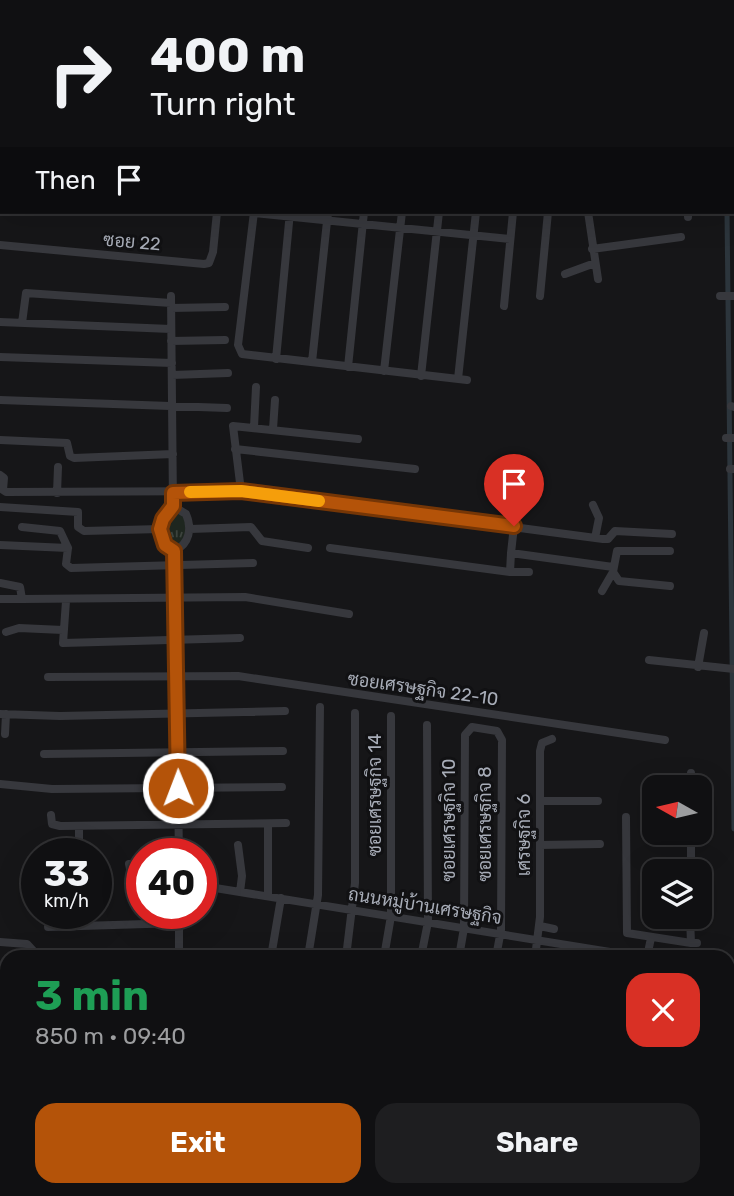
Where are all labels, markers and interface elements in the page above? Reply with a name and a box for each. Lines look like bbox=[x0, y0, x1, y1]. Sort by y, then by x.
text: 400 m bbox=[150, 26, 305, 84]
icon: right bbox=[35, 28, 126, 119]
text: Turn right bbox=[150, 85, 295, 123]
icon: arrive bbox=[110, 161, 148, 199]
text: Then bbox=[35, 165, 96, 196]
street label: ซอย 22 bbox=[102, 229, 162, 255]
pin bbox=[484, 454, 544, 526]
icon: arrive bbox=[495, 465, 533, 503]
street label: ซอยเศรษฐกิจ 22-10 bbox=[346, 668, 500, 711]
street label: ซอยเศรษฐกิจ 14 bbox=[364, 734, 387, 856]
position arrow bbox=[141, 751, 215, 825]
street label: ซอยเศรษฐกิจ 10 bbox=[438, 759, 461, 881]
street label: ซอยเศรษฐกิจ 8 bbox=[474, 766, 497, 882]
north arrow bbox=[642, 775, 712, 845]
map controls bbox=[642, 775, 712, 929]
street label: เศรษฐกิจ 6 bbox=[513, 794, 536, 876]
speed limit sign: 40 bbox=[126, 838, 217, 929]
text: 33 bbox=[43, 853, 90, 895]
button: layers bbox=[642, 859, 712, 929]
street label: ถนนหมู่บ้านเศรษฐกิจ bbox=[346, 882, 503, 931]
text: km/h bbox=[44, 890, 89, 912]
text: 3 min bbox=[35, 971, 149, 1021]
button: close bbox=[626, 973, 700, 1047]
text: 850 m · 09:40 bbox=[35, 1022, 186, 1050]
button: Exit bbox=[35, 1103, 361, 1183]
button: Share bbox=[375, 1103, 700, 1183]

